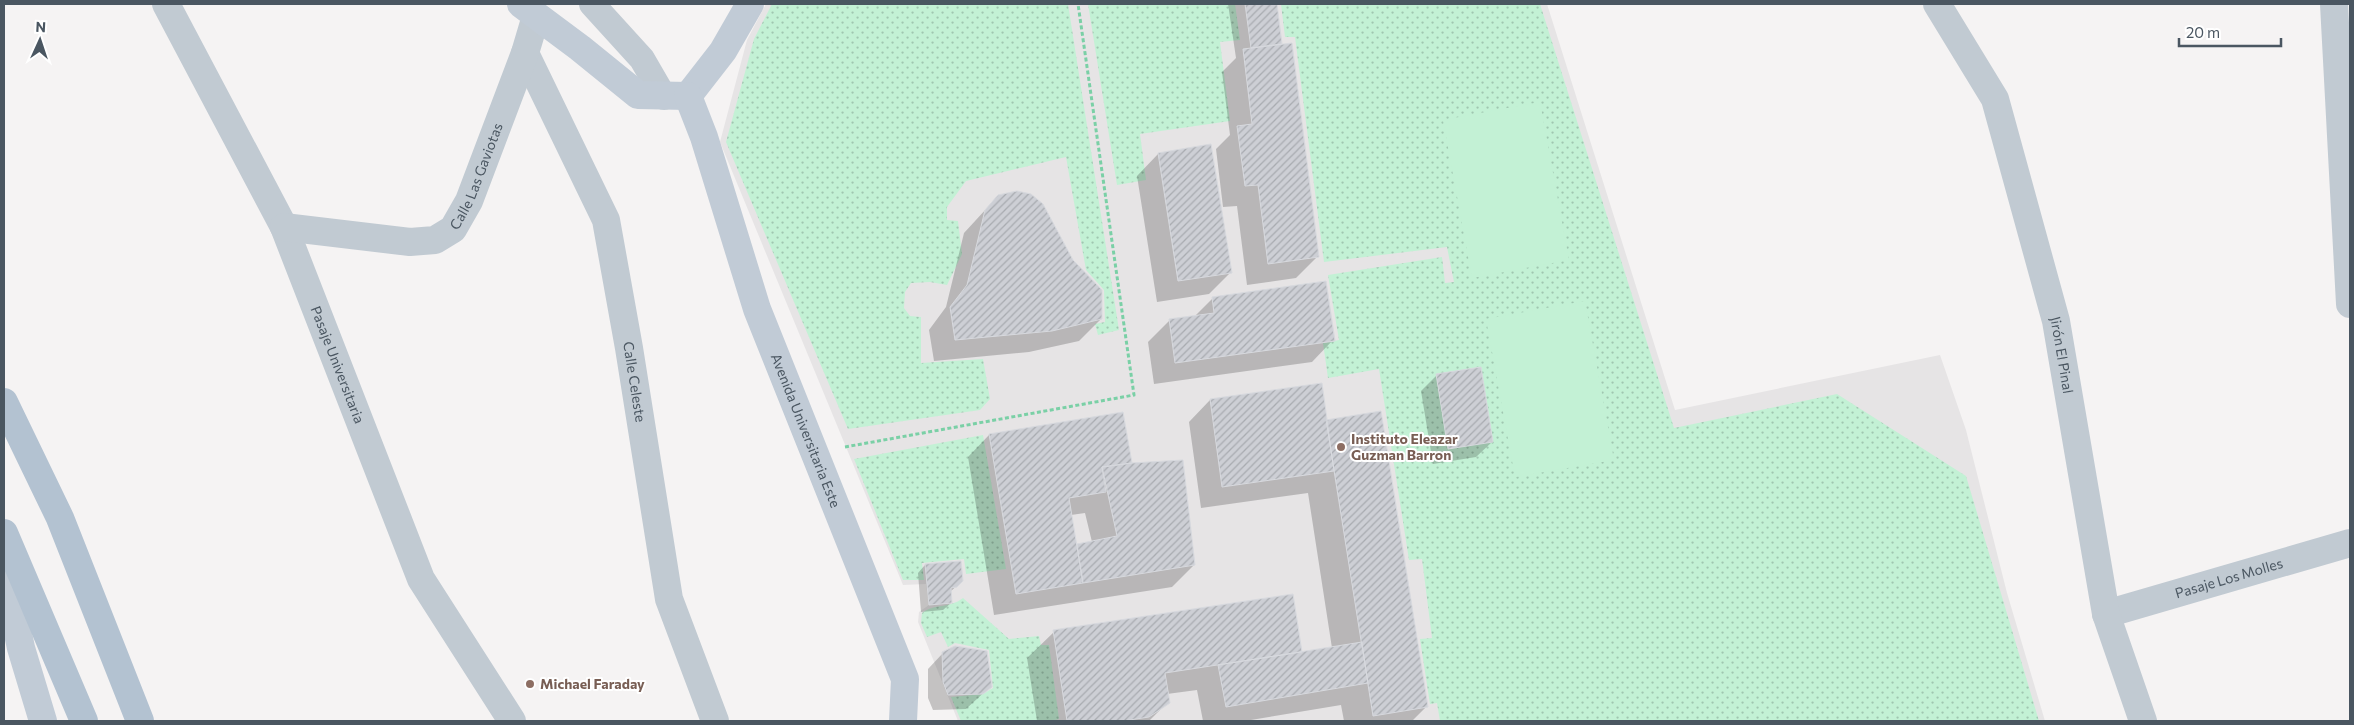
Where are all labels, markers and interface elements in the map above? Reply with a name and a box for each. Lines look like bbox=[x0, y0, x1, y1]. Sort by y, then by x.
north arrow bbox=[15, 15, 65, 65]
scale bar bbox=[2179, 15, 2282, 47]
text: N bbox=[35, 18, 46, 35]
text: 20 m bbox=[2186, 23, 2220, 41]
street label: Calle Las Gaviotas bbox=[446, 120, 506, 232]
street label: Pasaje Universitaria bbox=[308, 303, 369, 426]
street label: Jirón El Pinal bbox=[2047, 314, 2077, 395]
street label: Calle Celeste bbox=[620, 340, 650, 423]
street label: Avenida Universitaria Este bbox=[768, 351, 845, 510]
place label: Instituto Eleazar Guzman Barron bbox=[1351, 430, 1458, 463]
marker: Instituto Eleazar Guzman Barron bbox=[1335, 441, 1347, 453]
street label: Pasaje Los Molles bbox=[2173, 554, 2285, 601]
place label: Michael Faraday bbox=[540, 675, 645, 692]
marker: Michael Faraday bbox=[524, 678, 536, 690]

